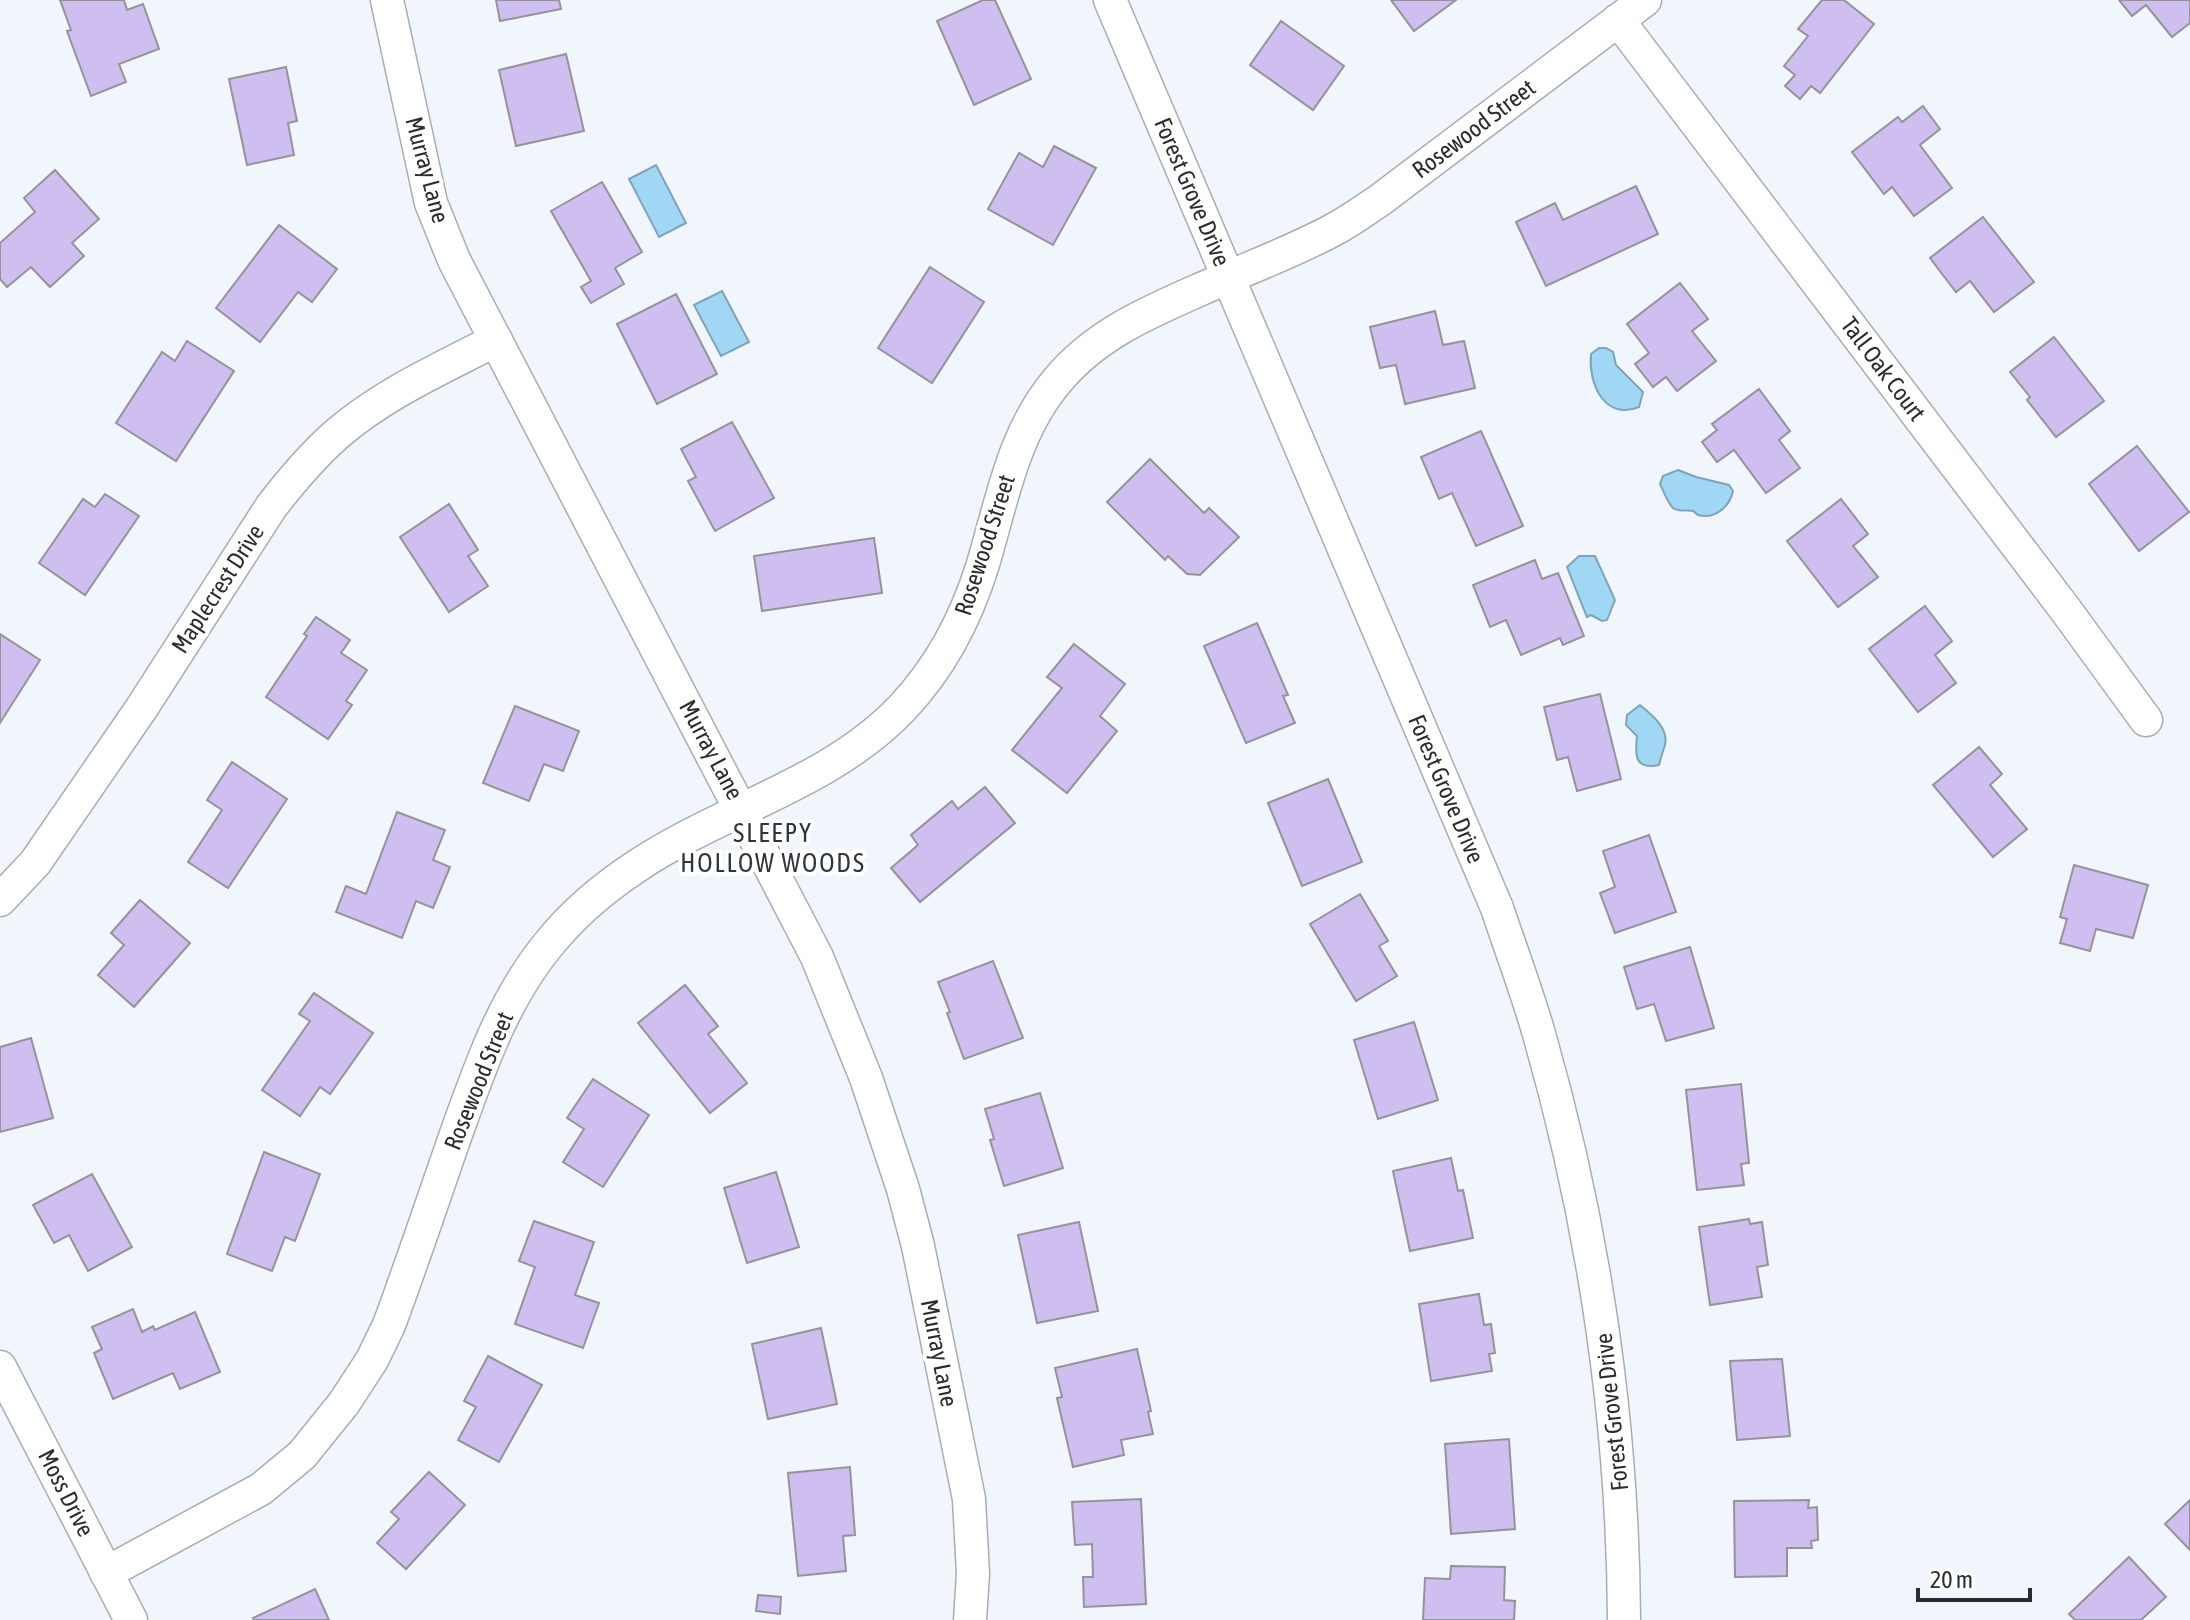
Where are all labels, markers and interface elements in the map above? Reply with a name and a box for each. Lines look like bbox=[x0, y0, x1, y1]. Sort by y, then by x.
street label: Rosewood Street bbox=[1407, 74, 1540, 183]
street label: Murray Lane bbox=[400, 114, 455, 226]
street label: Forest Grove Drive bbox=[1149, 114, 1236, 270]
street label: Tall Oak Court bbox=[1836, 312, 1931, 426]
street label: Rosewood Street bbox=[949, 471, 1020, 619]
street label: Maplecrest Drive bbox=[166, 519, 269, 658]
street label: Murray Lane bbox=[674, 695, 749, 804]
street label: Forest Grove Drive bbox=[1403, 711, 1490, 867]
district label: SLEEPY HOLLOW WOODS bbox=[680, 818, 866, 878]
street label: Rosewood Street bbox=[439, 1008, 519, 1154]
street label: Murray Lane bbox=[916, 1297, 963, 1409]
street label: Forest Grove Drive bbox=[1590, 1332, 1633, 1492]
street label: Moss Drive bbox=[33, 1445, 100, 1541]
scale bar bbox=[1918, 1552, 2030, 1602]
text: 20 m bbox=[1930, 1566, 1973, 1593]

